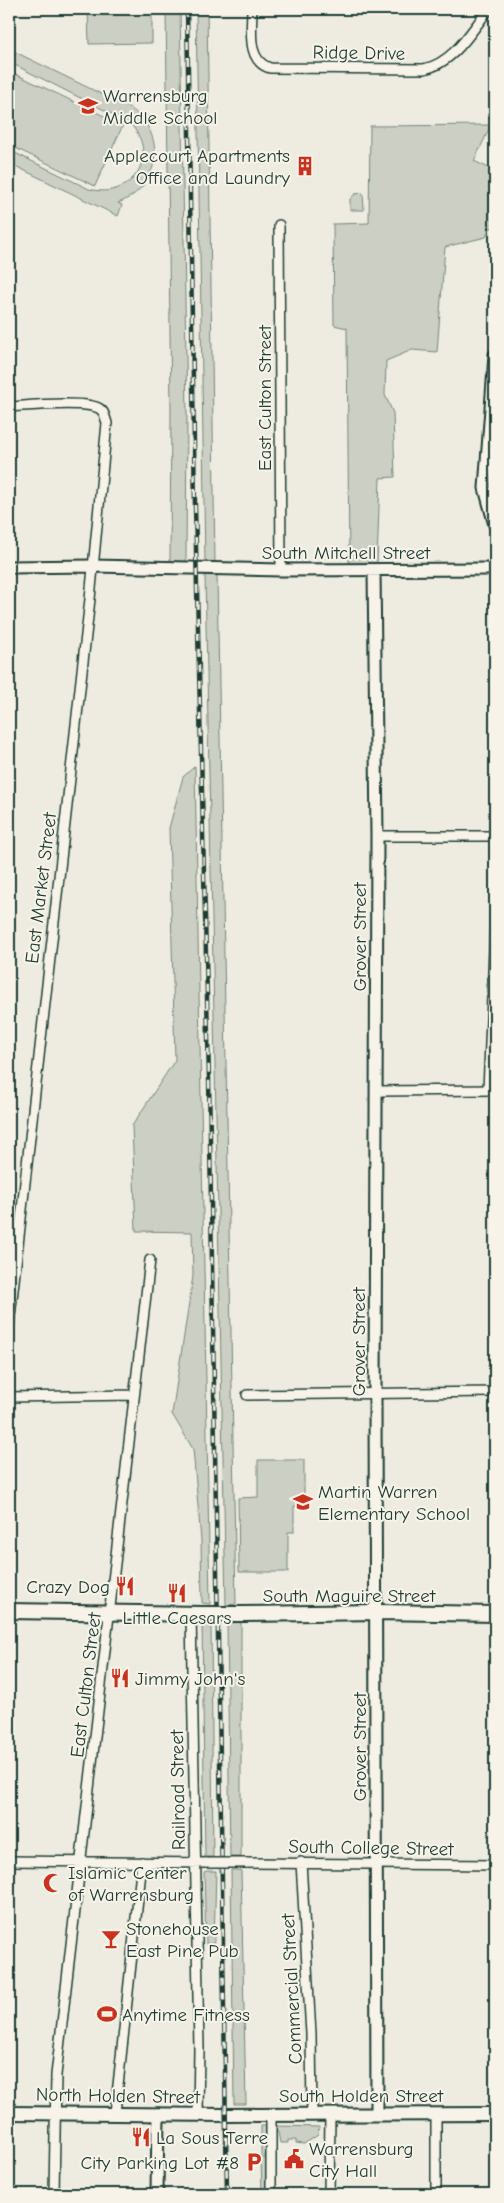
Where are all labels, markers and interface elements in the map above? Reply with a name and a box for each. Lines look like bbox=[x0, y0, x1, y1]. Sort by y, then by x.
street label: Ridge Drive bbox=[313, 41, 405, 65]
place label: Warrensburg Middle School bbox=[103, 85, 218, 129]
school or university icon: Warrensburg Middle School bbox=[77, 95, 99, 117]
place label: Applecourt Apartments Office and Laundry bbox=[104, 145, 291, 189]
building icon: Applecourt Apartments Office and Laundry bbox=[294, 155, 316, 177]
street label: East Culton Street bbox=[254, 325, 276, 471]
street label: South Mitchell Street bbox=[262, 542, 431, 564]
street label: East Market Street bbox=[21, 811, 61, 965]
street label: Grover Street bbox=[349, 882, 371, 992]
street label: Grover Street bbox=[348, 1287, 370, 1397]
place label: Martin Warren Elementary School bbox=[318, 1481, 470, 1525]
school or university icon: Martin Warren Elementary School bbox=[292, 1491, 314, 1513]
restaurant icon: Crazy Dog bbox=[114, 1575, 136, 1597]
place label: Crazy Dog bbox=[26, 1576, 110, 1598]
restaurant icon: Little Caesars bbox=[166, 1582, 188, 1604]
street label: South Maguire Street bbox=[263, 1585, 436, 1607]
place label: Little Caesars bbox=[123, 1607, 231, 1629]
street label: East Culton Street bbox=[66, 1611, 106, 1759]
restaurant icon: Jimmy John's bbox=[109, 1667, 131, 1689]
place label: Jimmy John's bbox=[135, 1668, 245, 1690]
street label: Grover Street bbox=[349, 1692, 371, 1802]
street label: Railroad Street bbox=[166, 1729, 190, 1850]
street label: South College Street bbox=[288, 1836, 454, 1860]
place label: Islamic Center of Warrensburg bbox=[68, 1862, 194, 1906]
mosque icon: Islamic Center of Warrensburg bbox=[42, 1872, 64, 1894]
street label: Commercial Street bbox=[277, 1912, 307, 2065]
place label: Stonehouse East Pine Pub bbox=[126, 1918, 239, 1962]
bar icon: Stonehouse East Pine Pub bbox=[100, 1928, 122, 1950]
sports icon: Anytime Fitness bbox=[96, 2003, 118, 2025]
place label: Anytime Fitness bbox=[122, 2004, 250, 2026]
street label: North Holden Street bbox=[36, 2084, 201, 2108]
street label: South Holden Street bbox=[279, 2085, 444, 2107]
restaurant icon: La Sous Terre bbox=[130, 2126, 152, 2148]
place label: La Sous Terre bbox=[156, 2127, 268, 2149]
place label: Warrensburg City Hall bbox=[309, 2138, 414, 2182]
public building icon: Warrensburg City Hall bbox=[283, 2148, 305, 2170]
parking icon: City Parking Lot #8 bbox=[243, 2151, 265, 2173]
place label: City Parking Lot #8 bbox=[80, 2152, 239, 2174]

